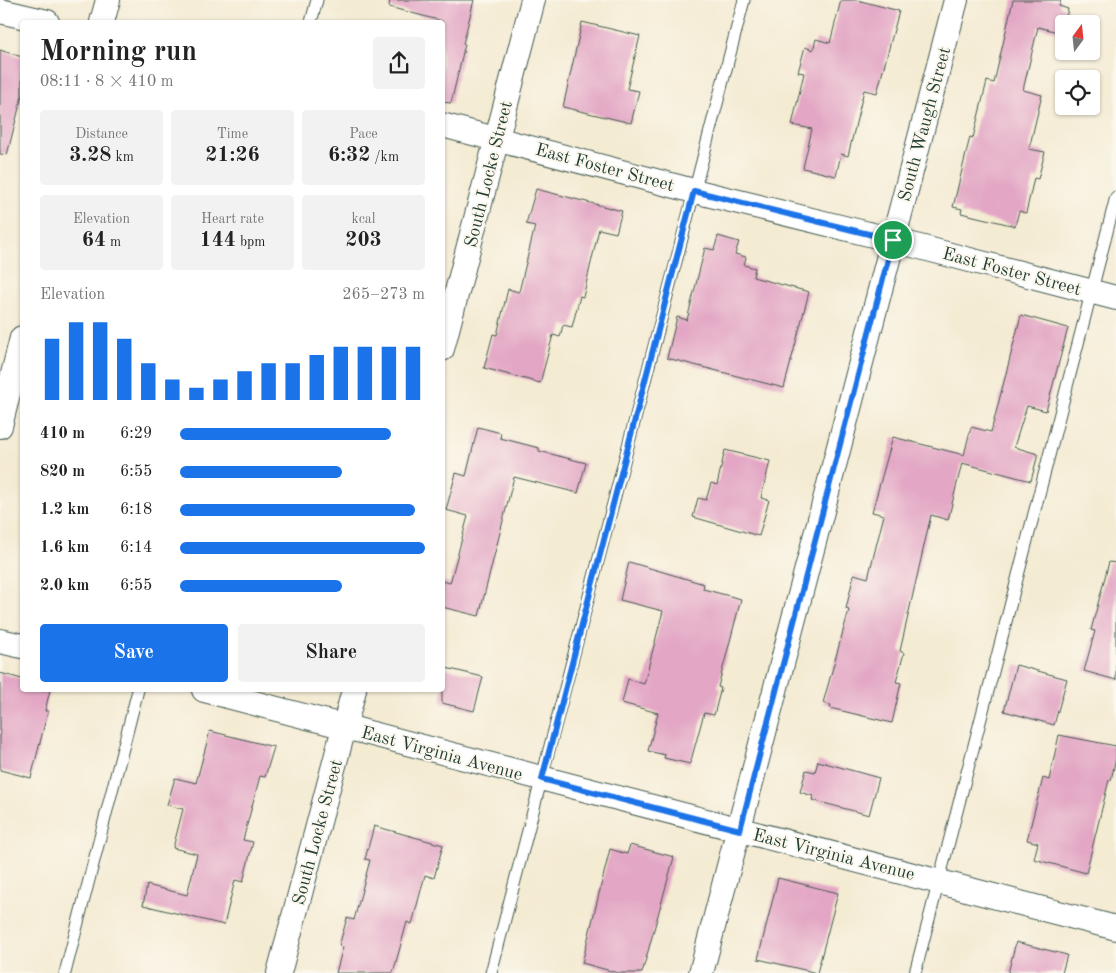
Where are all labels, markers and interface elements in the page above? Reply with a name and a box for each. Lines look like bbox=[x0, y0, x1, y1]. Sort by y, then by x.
north arrow bbox=[1055, 15, 1100, 60]
map controls bbox=[1055, 15, 1100, 115]
button: share bbox=[373, 37, 425, 89]
text: Morning run bbox=[40, 39, 197, 67]
street label: South Waugh Street bbox=[896, 45, 954, 204]
button: locate bbox=[1055, 70, 1100, 115]
text: 08:11 · 8 × 410 m bbox=[40, 74, 173, 90]
street label: South Locke Street bbox=[462, 99, 516, 249]
text: Distance bbox=[75, 127, 128, 141]
text: Time bbox=[217, 127, 248, 141]
text: Pace bbox=[349, 127, 378, 141]
street label: East Foster Street bbox=[533, 141, 676, 195]
text: 3.28 bbox=[69, 145, 112, 166]
text: 21:26 bbox=[205, 145, 260, 166]
text: 6:32 bbox=[328, 145, 370, 166]
text: km bbox=[112, 150, 134, 164]
text: /km bbox=[370, 150, 399, 164]
text: Elevation bbox=[73, 212, 130, 226]
text: Heart rate bbox=[201, 212, 264, 226]
text: kcal bbox=[351, 212, 376, 226]
pin bbox=[872, 219, 914, 261]
icon: arrive bbox=[879, 226, 907, 254]
text: 64 bbox=[82, 230, 106, 251]
text: 144 bbox=[199, 230, 236, 251]
text: 203 bbox=[345, 230, 382, 251]
text: m bbox=[106, 235, 121, 249]
text: bpm bbox=[236, 235, 266, 249]
street label: East Foster Street bbox=[940, 245, 1083, 299]
text: Elevation bbox=[40, 287, 105, 303]
text: 265–273 m bbox=[342, 287, 425, 303]
text: 410 m bbox=[40, 426, 85, 442]
text: 6:29 bbox=[120, 426, 152, 442]
text: 820 m bbox=[40, 464, 85, 480]
text: 6:55 bbox=[120, 464, 152, 480]
text: 1.2 km bbox=[40, 502, 89, 518]
text: 6:18 bbox=[120, 502, 152, 518]
text: 1.6 km bbox=[40, 540, 89, 556]
text: 6:14 bbox=[120, 540, 152, 556]
text: 2.0 km bbox=[40, 578, 89, 594]
text: 6:55 bbox=[120, 578, 152, 594]
button: Save bbox=[40, 624, 228, 682]
button: Share bbox=[238, 624, 425, 682]
street label: East Virginia Avenue bbox=[359, 724, 524, 784]
street label: South Locke Street bbox=[290, 757, 346, 907]
street label: East Virginia Avenue bbox=[751, 826, 917, 884]

